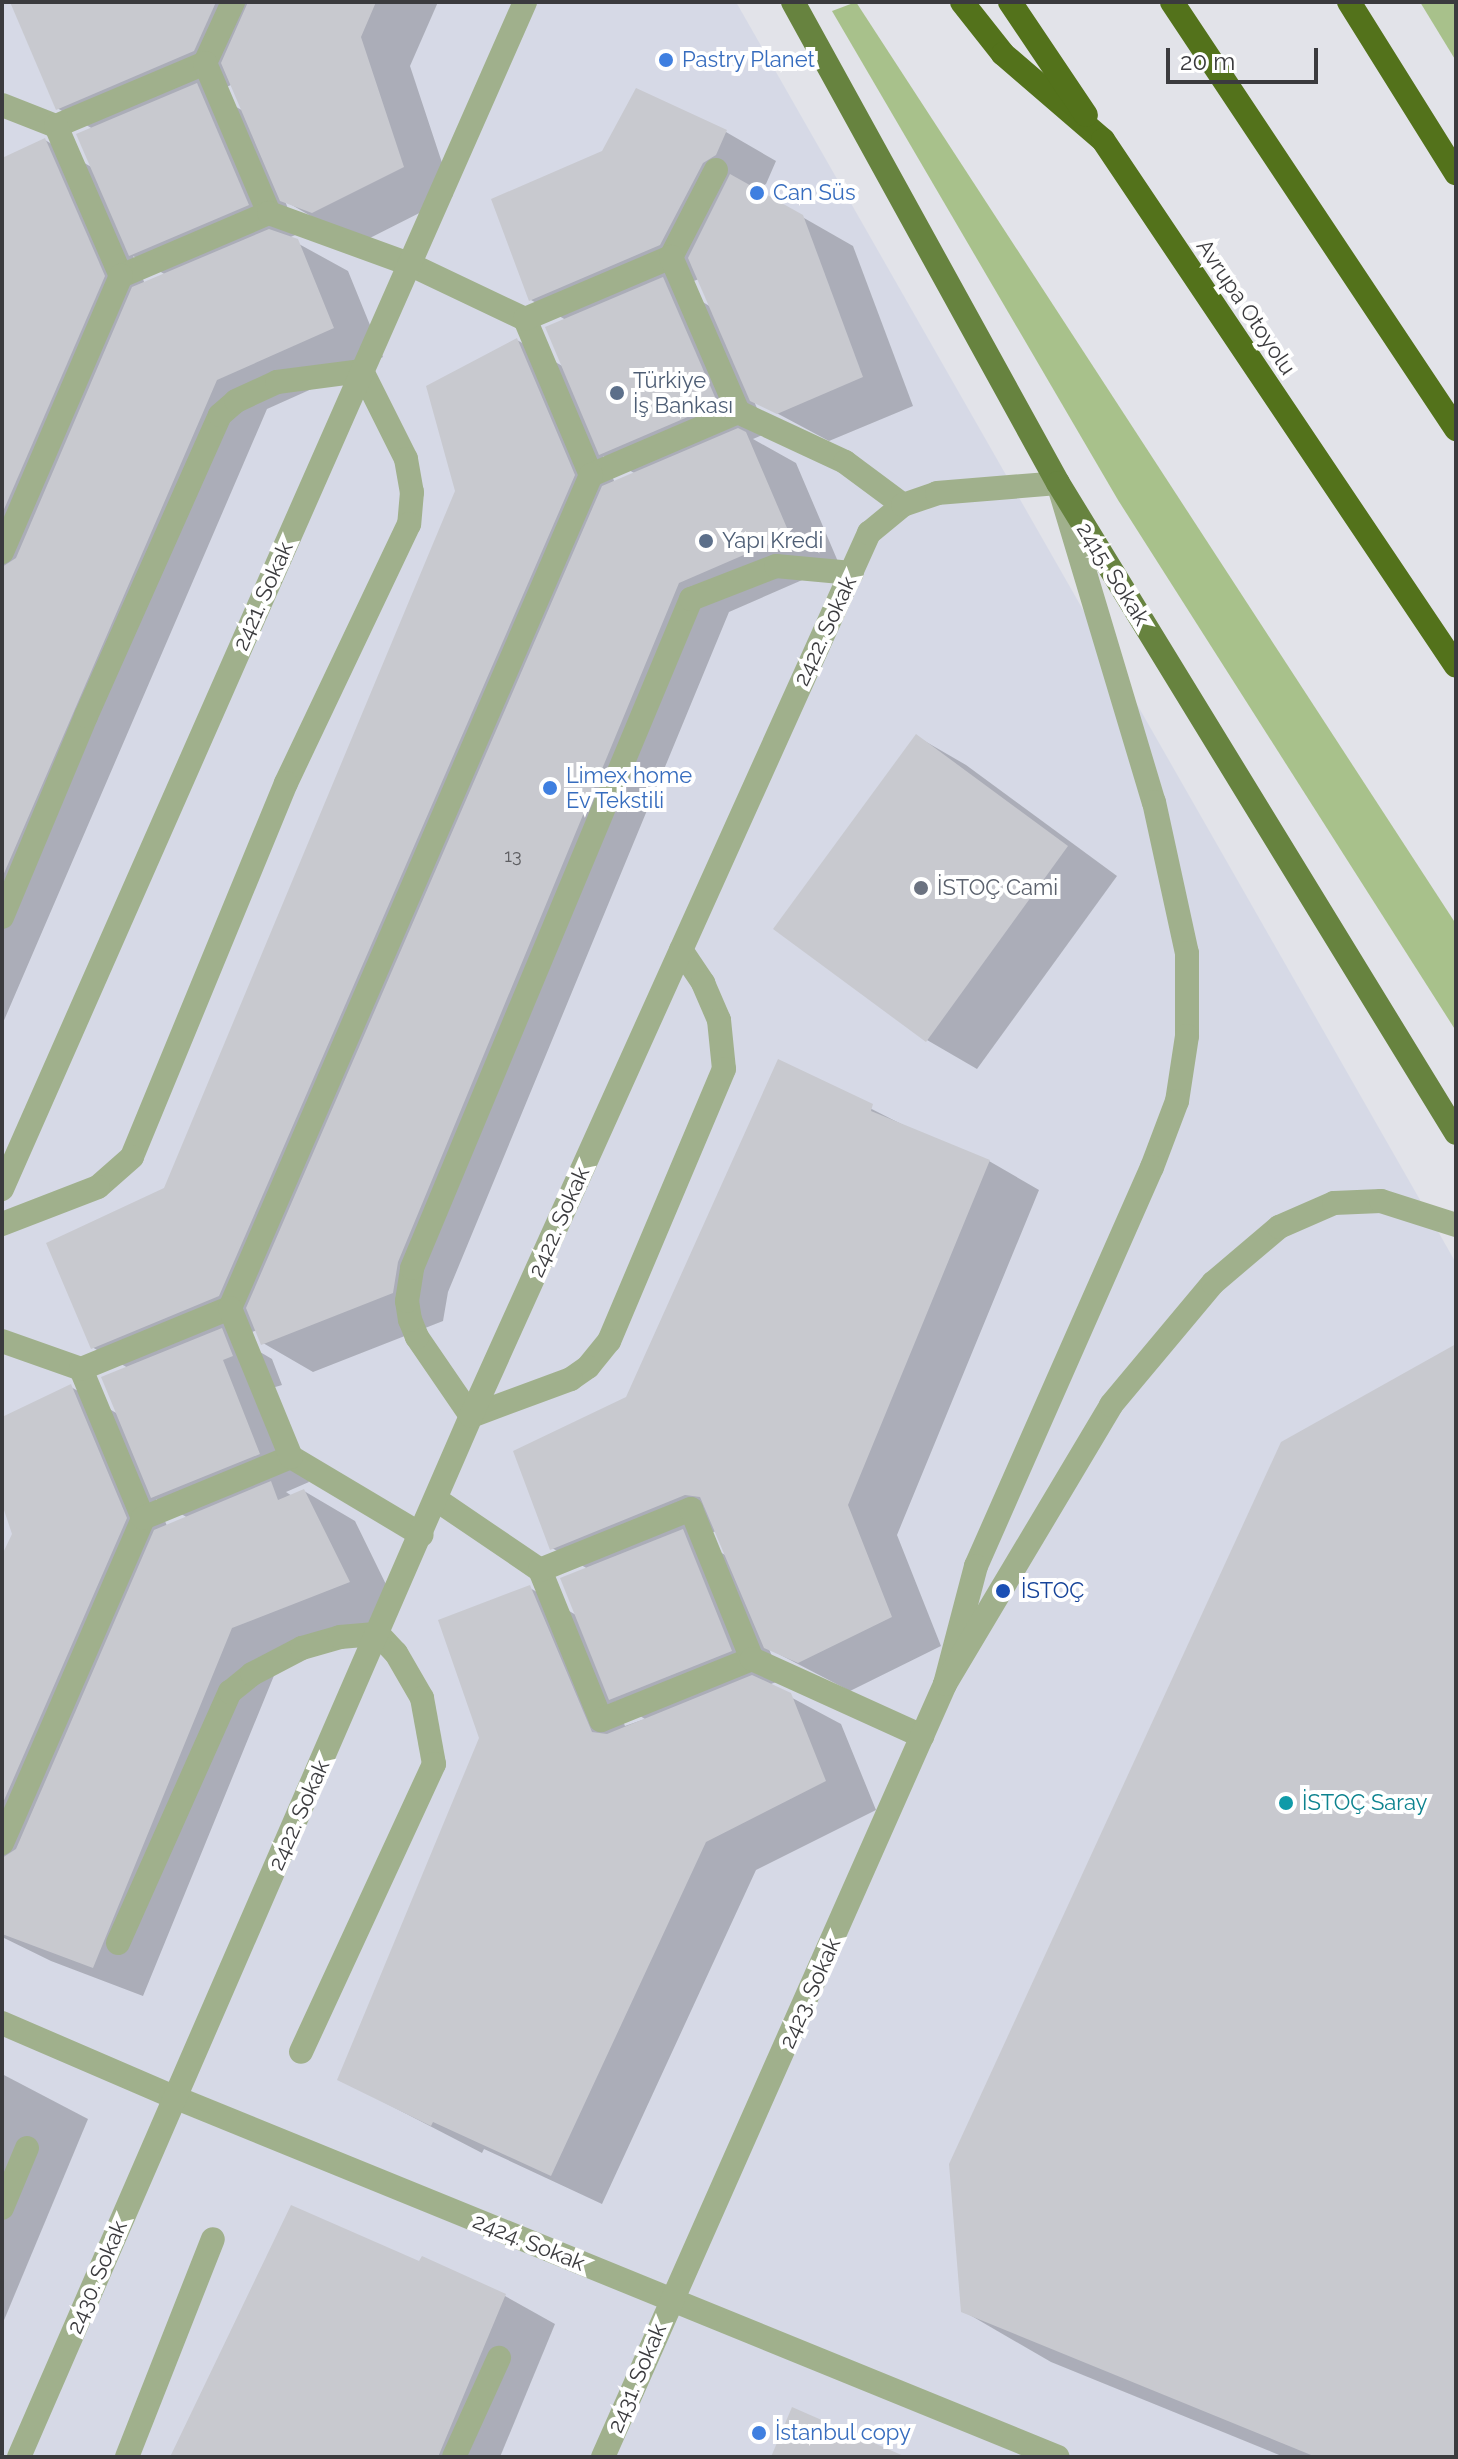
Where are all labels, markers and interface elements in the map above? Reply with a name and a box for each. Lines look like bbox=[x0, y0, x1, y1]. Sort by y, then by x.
scale bar bbox=[1170, 32, 1322, 82]
place label: Pastry Planet bbox=[682, 47, 815, 73]
text: 20 m bbox=[1180, 47, 1235, 76]
marker: Pastry Planet bbox=[657, 51, 675, 69]
place label: Can Süs bbox=[773, 180, 856, 206]
marker: Can Süs bbox=[748, 184, 766, 202]
street label: Avrupa Otoyolu bbox=[1191, 234, 1301, 380]
place label: Türkiye İş Bankası bbox=[633, 367, 733, 418]
marker: Türkiye İş Bankası bbox=[608, 384, 626, 402]
street label: 2415. Sokak bbox=[1071, 518, 1155, 630]
place label: Yapı Kredi bbox=[722, 528, 823, 554]
marker: Yapı Kredi bbox=[697, 532, 715, 550]
street label: 2421. Sokak bbox=[227, 538, 299, 654]
street label: 2422. Sokak bbox=[788, 572, 862, 690]
place label: Limex home Ev Tekstili bbox=[566, 762, 692, 814]
marker: Limex home Ev Tekstili bbox=[541, 779, 559, 797]
house number: 13 bbox=[504, 845, 522, 867]
place label: İSTOÇ Cami bbox=[937, 875, 1058, 901]
marker: İSTOÇ Cami bbox=[912, 879, 930, 897]
street label: 2422. Sokak bbox=[523, 1163, 595, 1281]
place label: İSTOÇ bbox=[1021, 1578, 1084, 1604]
marker: İSTOÇ bbox=[992, 1580, 1014, 1602]
street label: 2422. Sokak bbox=[263, 1756, 335, 1874]
place label: İSTOÇ Saray bbox=[1302, 1790, 1427, 1816]
marker: İSTOÇ Saray bbox=[1277, 1794, 1295, 1812]
street label: 2423. Sokak bbox=[774, 1934, 846, 2052]
street label: 2424. Sokak bbox=[469, 2208, 589, 2276]
street label: 2430. Sokak bbox=[61, 2217, 133, 2337]
street label: 2431. Sokak bbox=[602, 2319, 672, 2437]
place label: İstanbul copy bbox=[775, 2420, 912, 2446]
marker: İstanbul copy bbox=[750, 2424, 768, 2442]

